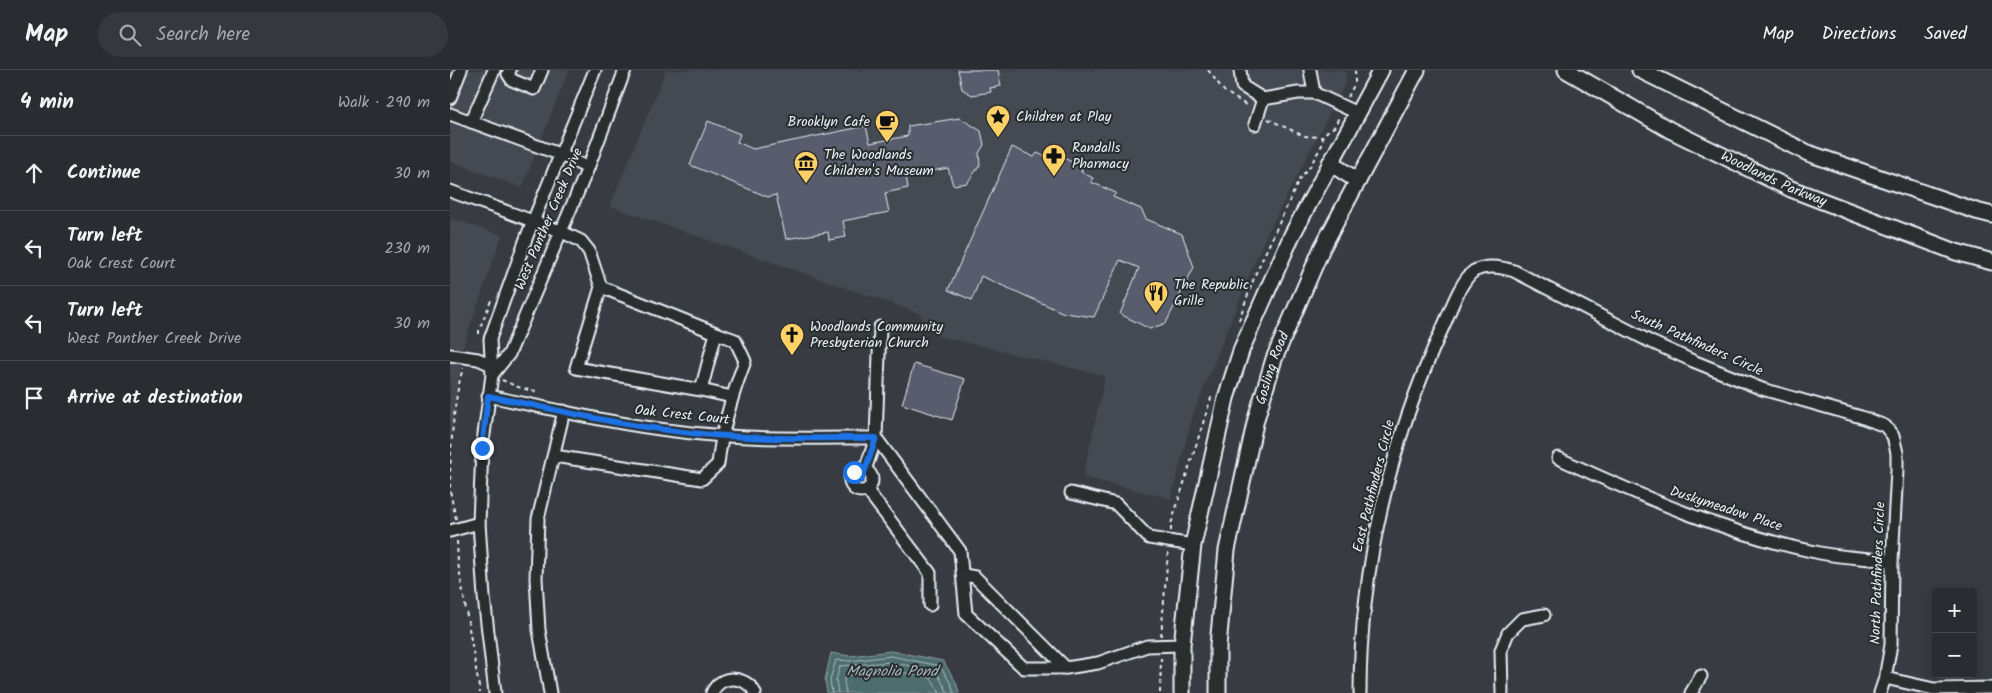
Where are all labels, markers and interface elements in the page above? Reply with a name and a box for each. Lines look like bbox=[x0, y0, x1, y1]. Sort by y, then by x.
search box bbox=[98, 12, 448, 57]
text: Map bbox=[25, 15, 68, 54]
text: Search here bbox=[156, 20, 250, 50]
text: Map bbox=[1762, 20, 1794, 49]
text: Directions bbox=[1822, 20, 1896, 49]
text: Saved bbox=[1924, 20, 1967, 49]
icon: search bbox=[116, 21, 144, 49]
text: 4 min bbox=[20, 86, 74, 119]
text: Walk · 290 m bbox=[338, 90, 430, 115]
place icon: Children at Play bbox=[985, 104, 1011, 138]
place label: Children at Play bbox=[1016, 106, 1112, 128]
cafe icon: Brooklyn Cafe bbox=[874, 109, 900, 143]
place label: Brooklyn Cafe bbox=[788, 111, 871, 133]
place label: Randalls Pharmacy bbox=[1072, 137, 1129, 175]
pharmacy icon: Randalls Pharmacy bbox=[1041, 143, 1067, 177]
street label: West Panther Creek Drive bbox=[509, 144, 589, 293]
place label: The Woodlands Children's Museum bbox=[824, 144, 934, 182]
street label: Woodlands Parkway bbox=[1717, 145, 1831, 213]
museum icon: The Woodlands Children's Museum bbox=[793, 150, 819, 184]
text: Continue bbox=[67, 158, 140, 188]
icon: ahead bbox=[20, 159, 48, 187]
text: 30 m bbox=[394, 161, 430, 186]
text: Turn left bbox=[67, 221, 142, 251]
icon: left bbox=[20, 234, 48, 262]
text: 230 m bbox=[384, 236, 430, 261]
text: Oak Crest Court bbox=[67, 251, 176, 276]
place label: The Republic Grille bbox=[1174, 274, 1249, 312]
restaurant icon: The Republic Grille bbox=[1143, 280, 1169, 314]
text: Turn left bbox=[67, 296, 142, 326]
street label: South Pathfinders Circle bbox=[1627, 304, 1767, 382]
icon: left bbox=[20, 309, 48, 337]
text: 30 m bbox=[394, 311, 430, 336]
place label: Woodlands Community Presbyterian Church bbox=[810, 316, 944, 354]
church icon: Woodlands Community Presbyterian Church bbox=[779, 322, 805, 356]
text: West Panther Creek Drive bbox=[67, 326, 241, 351]
street label: Gosling Road bbox=[1250, 328, 1296, 407]
text: Arrive at destination bbox=[67, 383, 243, 413]
icon: arrive bbox=[20, 384, 48, 412]
street label: Oak Crest Court bbox=[634, 399, 731, 431]
street label: East Pathfinders Circle bbox=[1347, 417, 1401, 554]
route end bbox=[471, 437, 494, 460]
route start bbox=[843, 461, 866, 484]
street label: Duskymeadow Place bbox=[1667, 480, 1786, 538]
street label: North Pathfinders Circle bbox=[1865, 501, 1892, 645]
map controls bbox=[1932, 588, 1977, 678]
button: + bbox=[1932, 588, 1977, 633]
button: − bbox=[1932, 633, 1977, 678]
water label: Magnolia Pond bbox=[846, 660, 941, 684]

